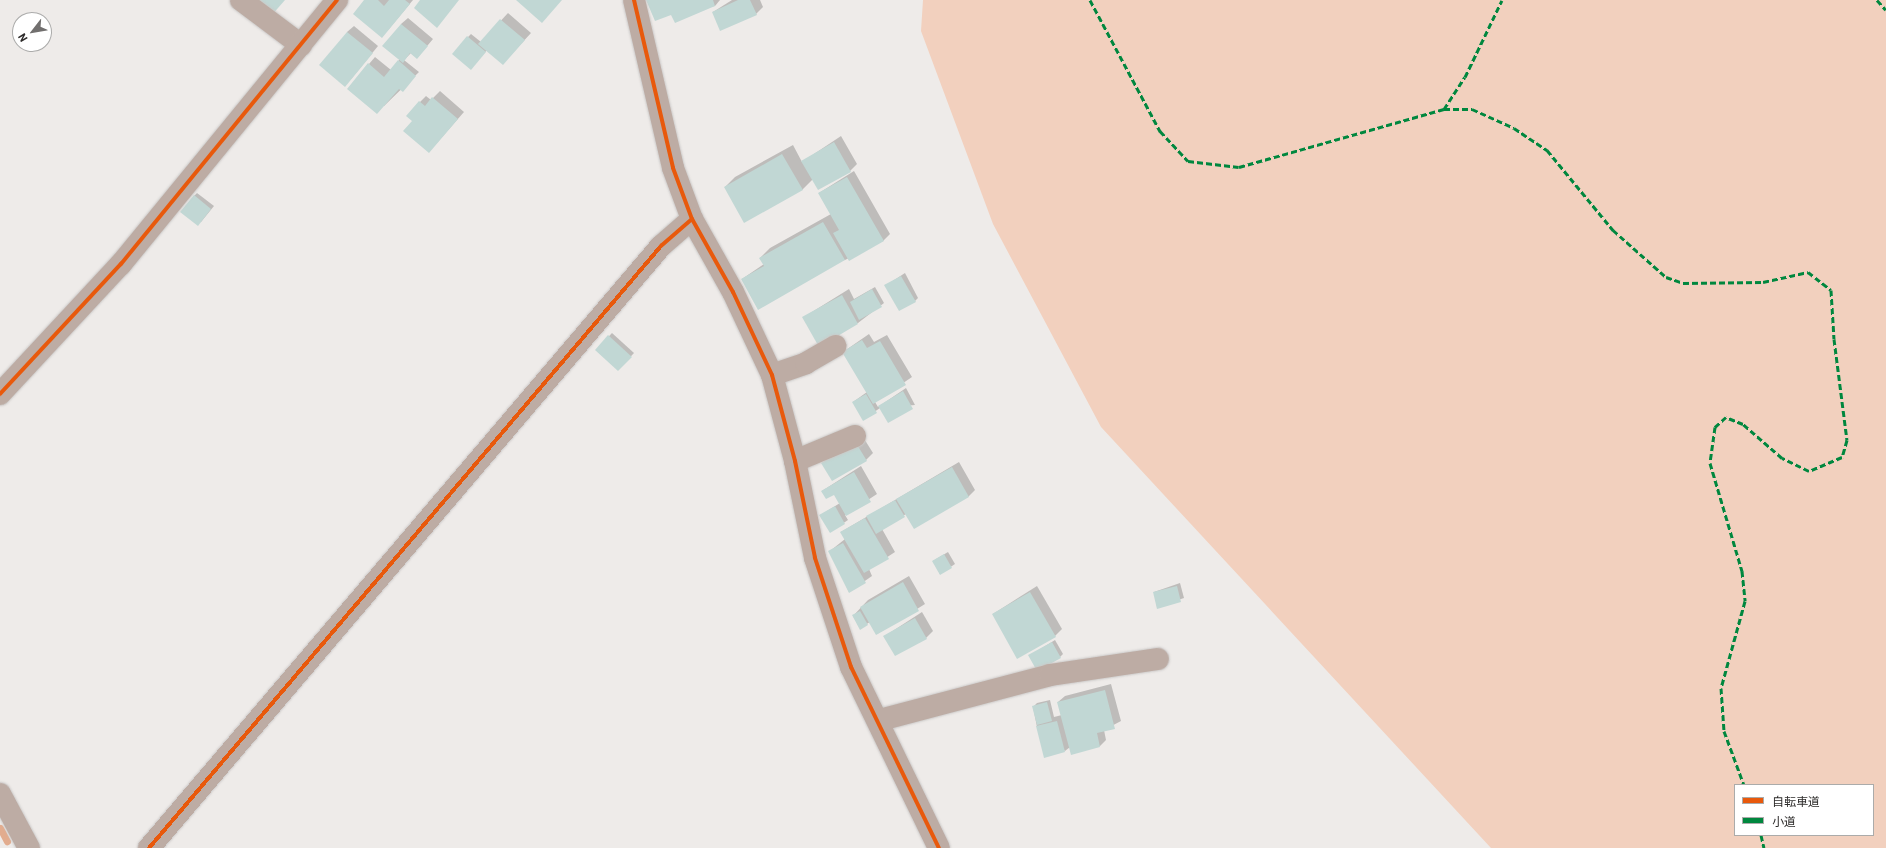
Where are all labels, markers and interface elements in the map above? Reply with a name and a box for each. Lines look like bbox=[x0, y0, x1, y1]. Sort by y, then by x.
north arrow bbox=[12, 12, 52, 52]
text: N bbox=[15, 31, 30, 44]
legend bbox=[1734, 784, 1874, 836]
text: 自転車道 bbox=[1772, 794, 1820, 808]
text: 小道 bbox=[1772, 814, 1796, 828]

